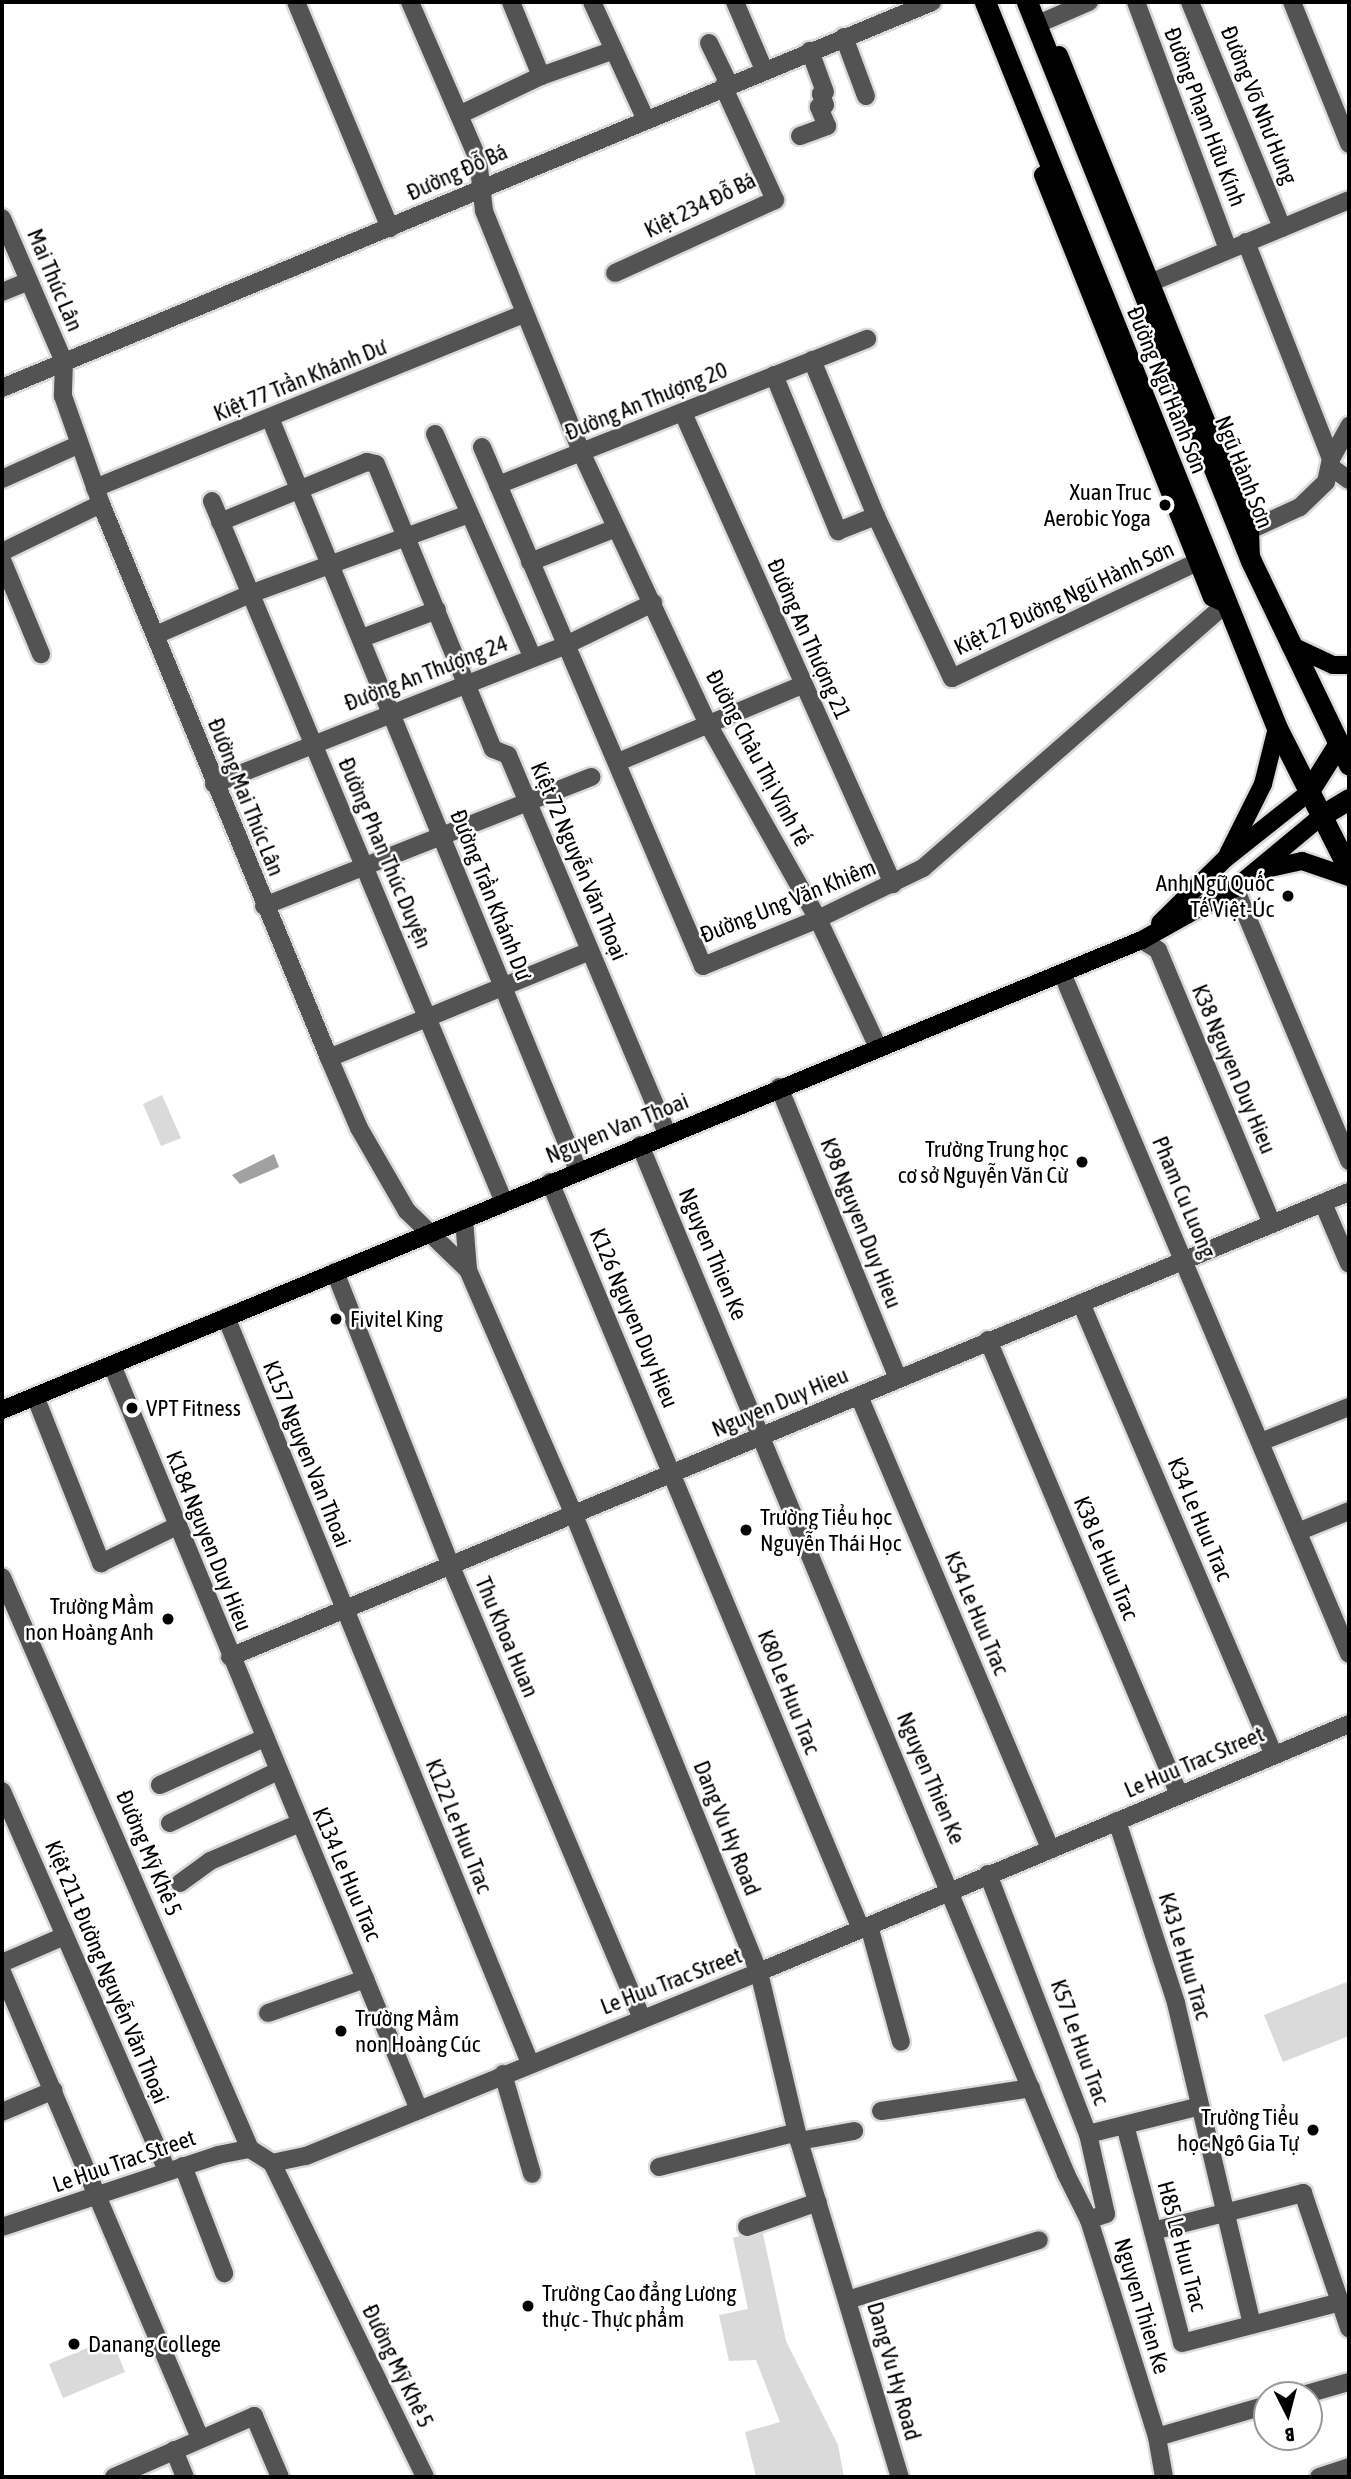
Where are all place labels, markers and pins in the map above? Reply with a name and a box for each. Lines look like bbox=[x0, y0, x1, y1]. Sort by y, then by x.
place label: Xuan Truc Aerobic Yoga bbox=[1044, 478, 1151, 532]
marker: Xuan Truc Aerobic Yoga bbox=[1157, 497, 1173, 513]
place label: Anh Ngữ Quốc Tế Việt-Úc bbox=[1156, 869, 1274, 923]
marker: Anh Ngữ Quốc Tế Việt-Úc bbox=[1280, 888, 1296, 904]
place label: Trường Trung học cơ sở Nguyễn Văn Cừ bbox=[898, 1135, 1068, 1189]
marker: Trường Trung học cơ sở Nguyễn Văn Cừ bbox=[1074, 1154, 1090, 1170]
place label: Fivitel King bbox=[350, 1305, 443, 1333]
marker: Fivitel King bbox=[328, 1311, 344, 1327]
place label: VPT Fitness bbox=[146, 1394, 241, 1422]
marker: VPT Fitness bbox=[124, 1400, 140, 1416]
place label: Trường Tiểu học Nguyễn Thái Học bbox=[760, 1503, 901, 1557]
marker: Trường Tiểu học Nguyễn Thái Học bbox=[738, 1522, 754, 1538]
place label: Trường Mầm non Hoàng Anh bbox=[25, 1592, 154, 1646]
marker: Trường Mầm non Hoàng Anh bbox=[160, 1611, 176, 1627]
place label: Trường Mầm non Hoàng Cúc bbox=[355, 2004, 480, 2058]
marker: Trường Mầm non Hoàng Cúc bbox=[333, 2023, 349, 2039]
place label: Trường Tiểu học Ngô Gia Tự bbox=[1177, 2103, 1299, 2157]
marker: Trường Tiểu học Ngô Gia Tự bbox=[1305, 2122, 1321, 2138]
place label: Trường Cao đẳng Lương thực - Thực phẩm bbox=[542, 2279, 736, 2333]
marker: Trường Cao đẳng Lương thực - Thực phẩm bbox=[520, 2298, 536, 2314]
place label: Danang College bbox=[88, 2330, 221, 2358]
marker: Danang College bbox=[66, 2336, 82, 2352]

